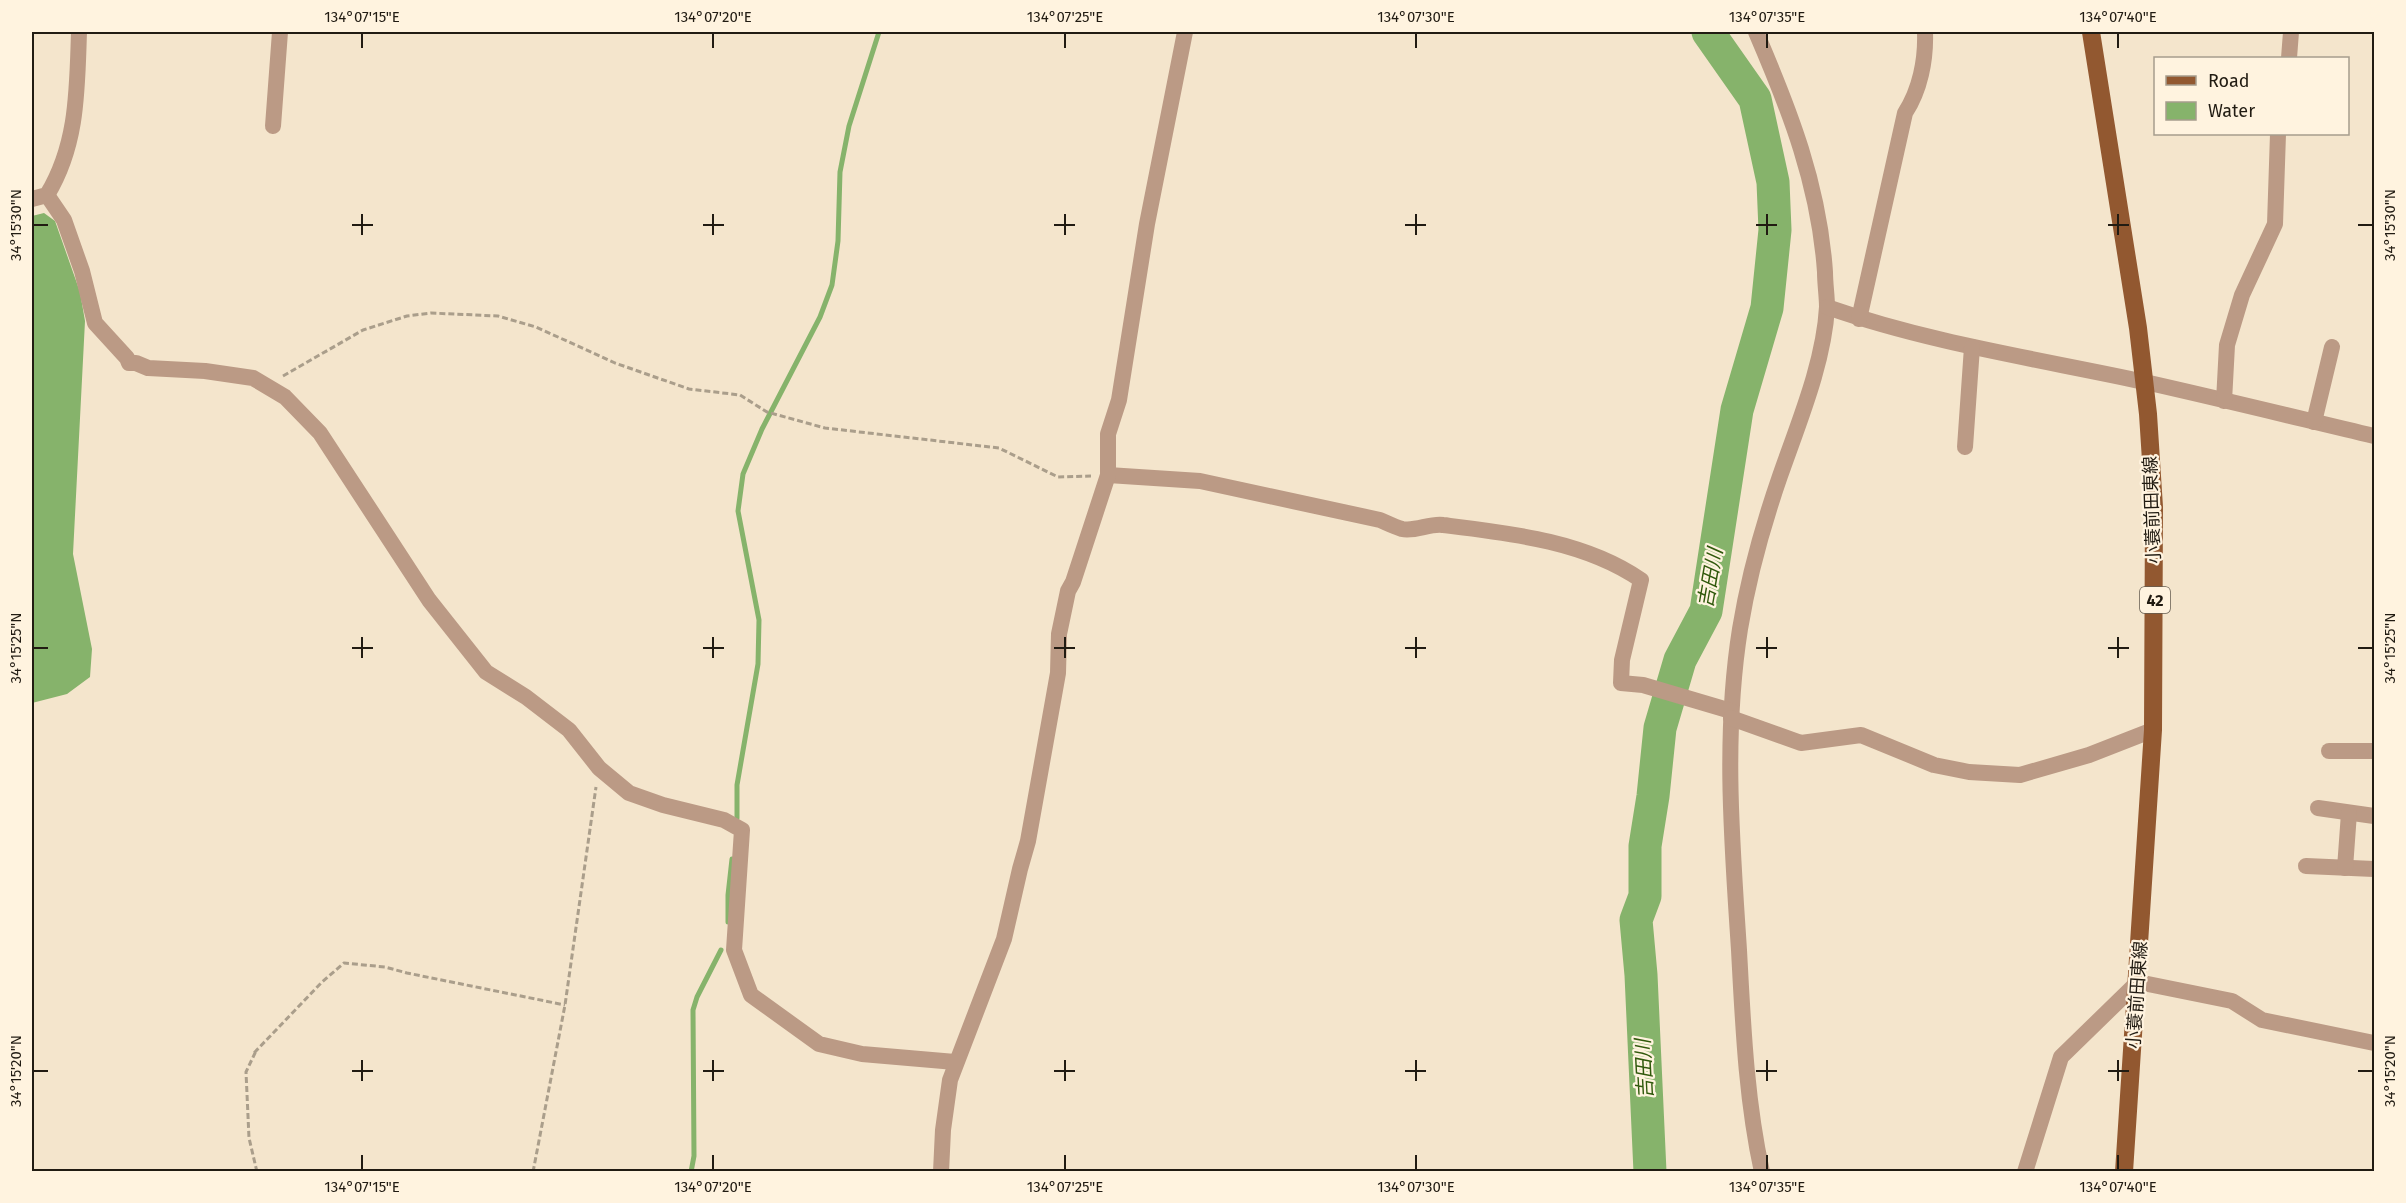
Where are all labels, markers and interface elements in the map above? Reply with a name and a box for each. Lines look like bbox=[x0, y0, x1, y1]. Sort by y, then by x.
text: 134°07'15"E bbox=[324, 8, 400, 26]
text: 134°07'20"E bbox=[674, 8, 752, 26]
text: 134°07'25"E bbox=[1027, 8, 1103, 26]
text: 134°07'30"E bbox=[1377, 8, 1455, 26]
text: 134°07'35"E bbox=[1729, 8, 1805, 26]
text: 134°07'40"E bbox=[2079, 8, 2157, 26]
legend bbox=[2154, 57, 2349, 135]
text: Road bbox=[2208, 70, 2250, 92]
text: Water bbox=[2208, 100, 2255, 122]
text: 34°15'30"N bbox=[7, 189, 25, 261]
text: 34°15'30"N bbox=[2381, 189, 2399, 261]
street label: 小蓑前田東線 bbox=[2139, 456, 2165, 564]
water label: 吉田川 bbox=[1693, 544, 1727, 610]
road number: 42 bbox=[2140, 587, 2170, 613]
text: 34°15'25"N bbox=[7, 613, 25, 683]
text: 34°15'25"N bbox=[2381, 613, 2399, 683]
street label: 小蓑前田東線 bbox=[2122, 940, 2152, 1050]
text: 34°15'20"N bbox=[7, 1035, 25, 1107]
text: 34°15'20"N bbox=[2381, 1035, 2399, 1107]
water label: 吉田川 bbox=[1630, 1036, 1658, 1100]
text: 134°07'15"E bbox=[324, 1178, 400, 1196]
text: 134°07'20"E bbox=[674, 1178, 752, 1196]
text: 134°07'25"E bbox=[1027, 1178, 1103, 1196]
text: 134°07'30"E bbox=[1377, 1178, 1455, 1196]
text: 134°07'35"E bbox=[1729, 1178, 1805, 1196]
text: 134°07'40"E bbox=[2079, 1178, 2157, 1196]

